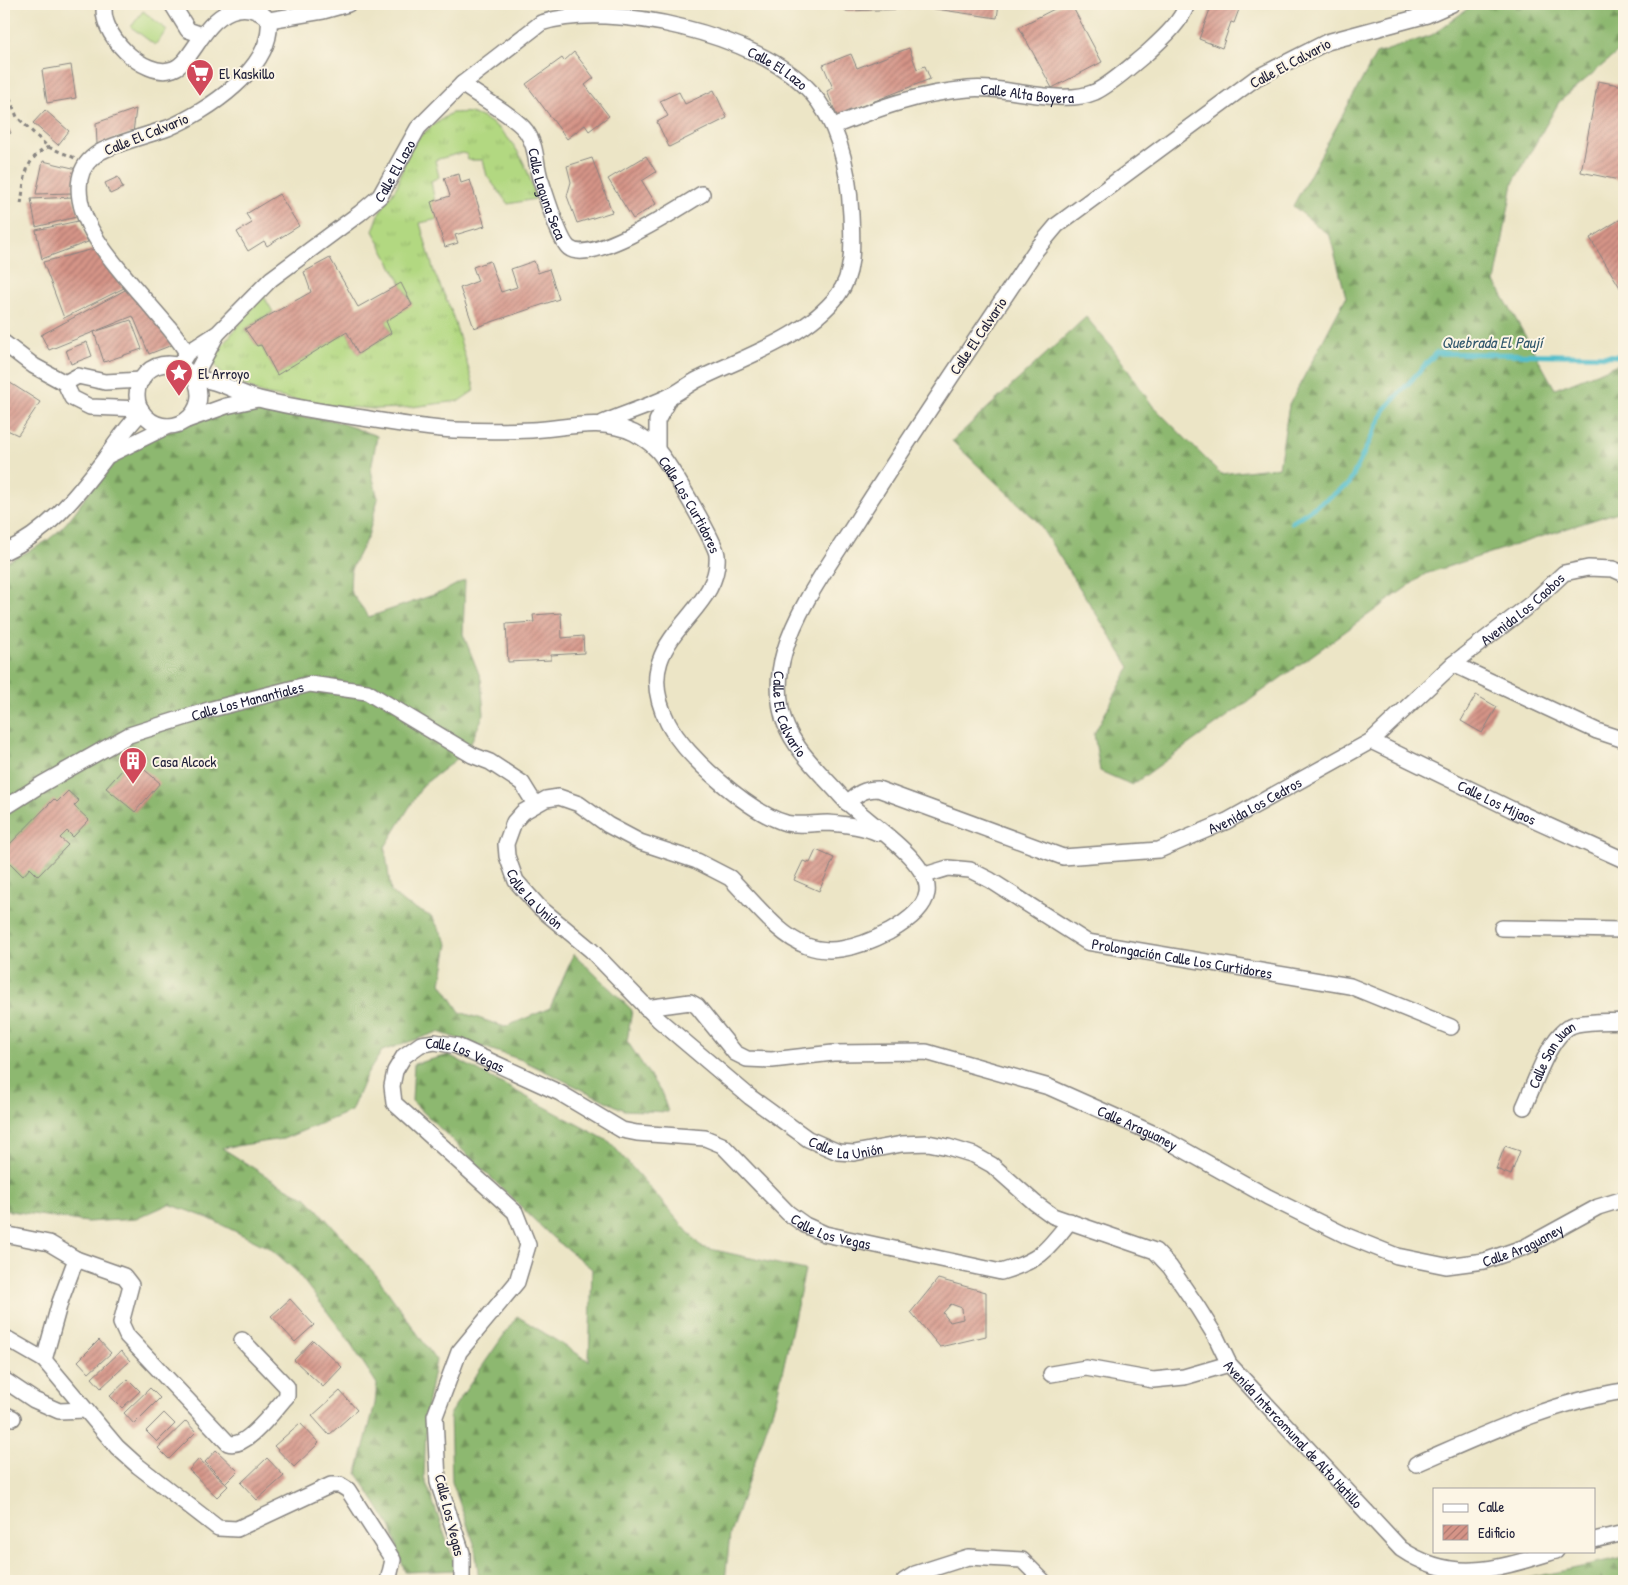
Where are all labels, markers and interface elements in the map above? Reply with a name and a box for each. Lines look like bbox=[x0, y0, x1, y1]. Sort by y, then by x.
street label: Calle El Calvario bbox=[1246, 33, 1334, 93]
street label: Calle El Lazo bbox=[744, 41, 813, 94]
supermarket icon: El Kaskillo bbox=[185, 58, 215, 97]
place label: El Kaskillo bbox=[219, 63, 275, 84]
street label: Calle Alta Boyera bbox=[980, 78, 1074, 108]
street label: Calle El Calvario bbox=[101, 108, 191, 160]
street label: Calle El Lazo bbox=[369, 136, 420, 207]
street label: Calle Laguna Seca bbox=[524, 146, 572, 243]
street label: Calle El Calvario bbox=[944, 293, 1012, 379]
water label: Quebrada El Paují bbox=[1441, 331, 1545, 353]
place icon: El Arroyo bbox=[164, 358, 194, 397]
place label: El Arroyo bbox=[198, 363, 249, 384]
street label: Calle Los Curtidores bbox=[654, 451, 726, 556]
street label: Avenida Los Caobos bbox=[1476, 567, 1569, 650]
street label: Calle El Calvario bbox=[769, 670, 812, 761]
street label: Calle Los Manantiales bbox=[188, 676, 306, 725]
building icon: Casa Alcock bbox=[118, 746, 148, 785]
place label: Casa Alcock bbox=[152, 751, 216, 772]
street label: Avenida Los Cedros bbox=[1205, 771, 1305, 838]
street label: Calle Los Mijaos bbox=[1454, 774, 1540, 830]
street label: Calle La Unión bbox=[502, 866, 568, 934]
street label: Prolongación Calle Los Curtidores bbox=[1090, 932, 1274, 983]
street label: Calle San Juan bbox=[1523, 1015, 1579, 1091]
street label: Calle Los Vegas bbox=[424, 1031, 508, 1077]
street label: Calle Araguaney bbox=[1094, 1099, 1182, 1155]
street label: Calle La Unión bbox=[806, 1130, 885, 1164]
street label: Calle Los Vegas bbox=[787, 1208, 873, 1254]
street label: Calle Araguaney bbox=[1479, 1218, 1567, 1271]
street label: Avenida Intercomunal de Alto Hatillo bbox=[1220, 1355, 1368, 1512]
street label: Calle Los Vegas bbox=[430, 1472, 470, 1558]
legend bbox=[1433, 1488, 1596, 1552]
text: Calle bbox=[1478, 1496, 1505, 1517]
text: Edificio bbox=[1478, 1522, 1515, 1543]

